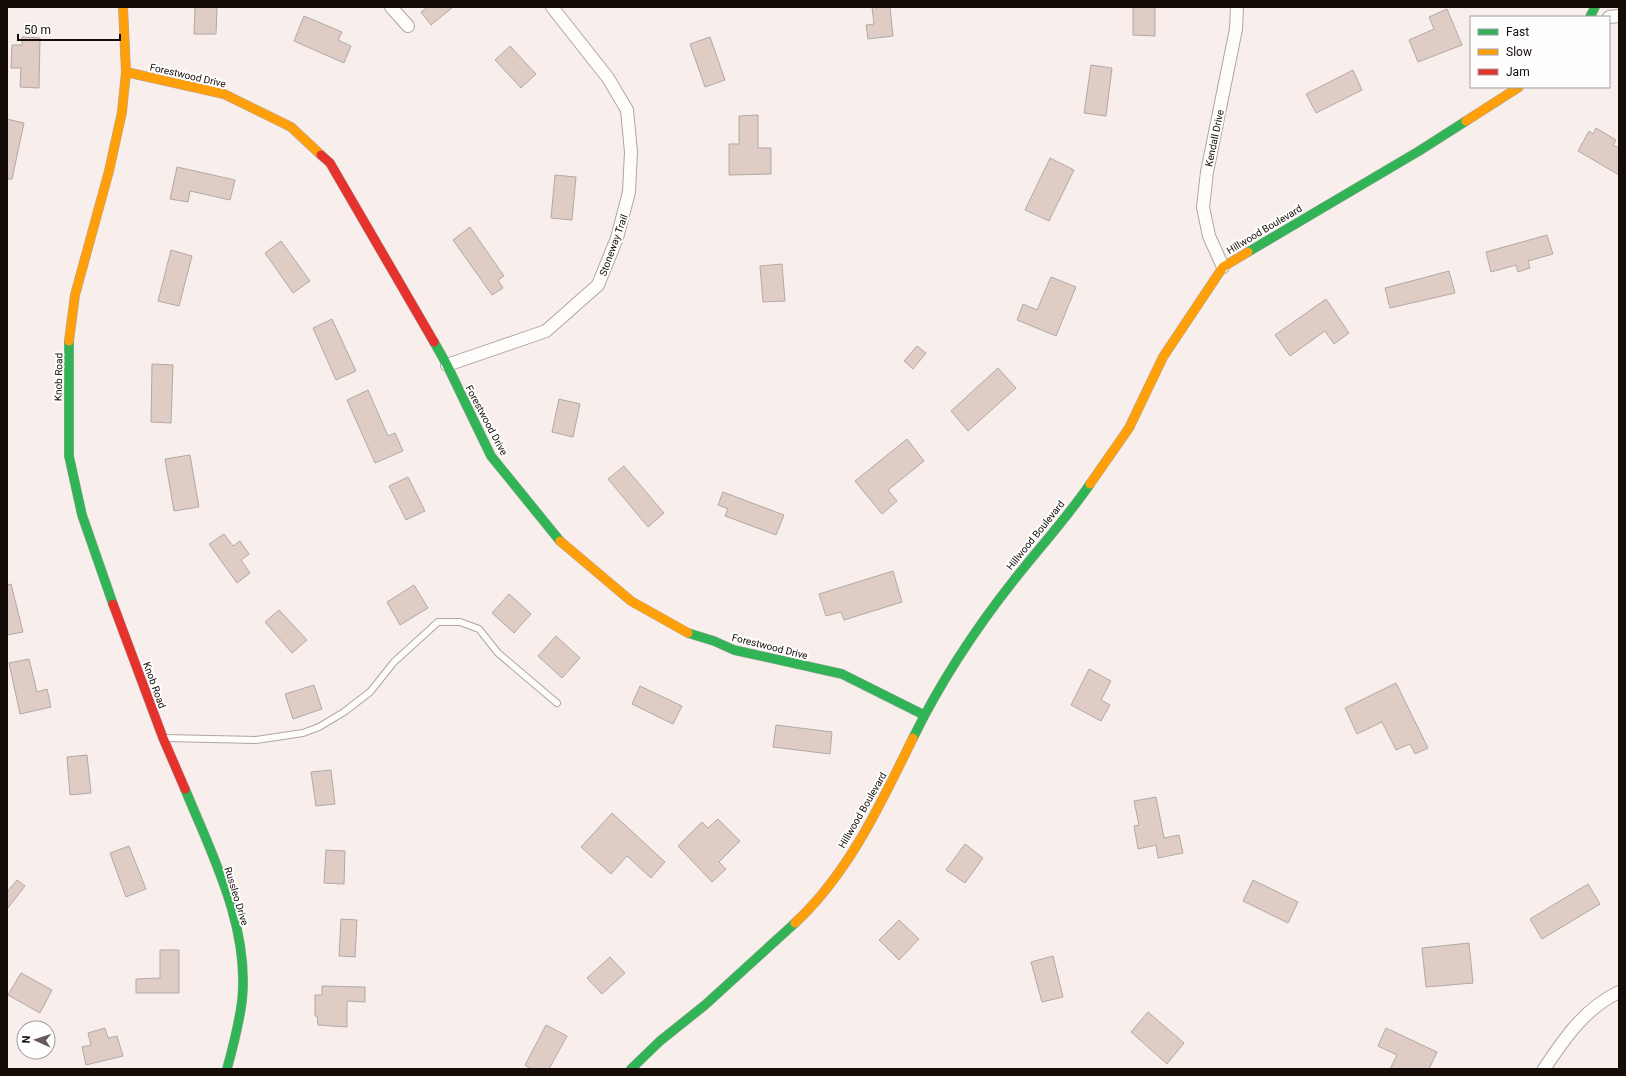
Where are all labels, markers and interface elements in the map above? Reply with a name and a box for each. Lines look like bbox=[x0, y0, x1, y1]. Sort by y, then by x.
scale bar bbox=[18, 16, 120, 42]
legend bbox=[1470, 16, 1610, 88]
text: 50 m bbox=[24, 23, 51, 37]
text: Fast bbox=[1506, 25, 1529, 39]
text: Slow bbox=[1506, 45, 1532, 59]
street label: Forestwood Drive bbox=[149, 61, 227, 90]
text: Jam bbox=[1506, 65, 1530, 79]
street label: Kendall Drive bbox=[1203, 109, 1226, 168]
street label: Hillwood Boulevard bbox=[1225, 203, 1304, 256]
street label: Stoneway Trail bbox=[597, 213, 630, 277]
street label: Knob Road bbox=[53, 353, 64, 401]
street label: Forestwood Drive bbox=[463, 383, 510, 457]
street label: Hillwood Boulevard bbox=[1004, 499, 1067, 572]
street label: Forestwood Drive bbox=[731, 632, 809, 661]
street label: Knob Road bbox=[141, 661, 168, 710]
street label: Hillwood Boulevard bbox=[836, 770, 889, 850]
street label: Russleo Drive bbox=[222, 866, 251, 927]
north arrow bbox=[16, 1020, 56, 1060]
text: N bbox=[20, 1035, 33, 1044]

